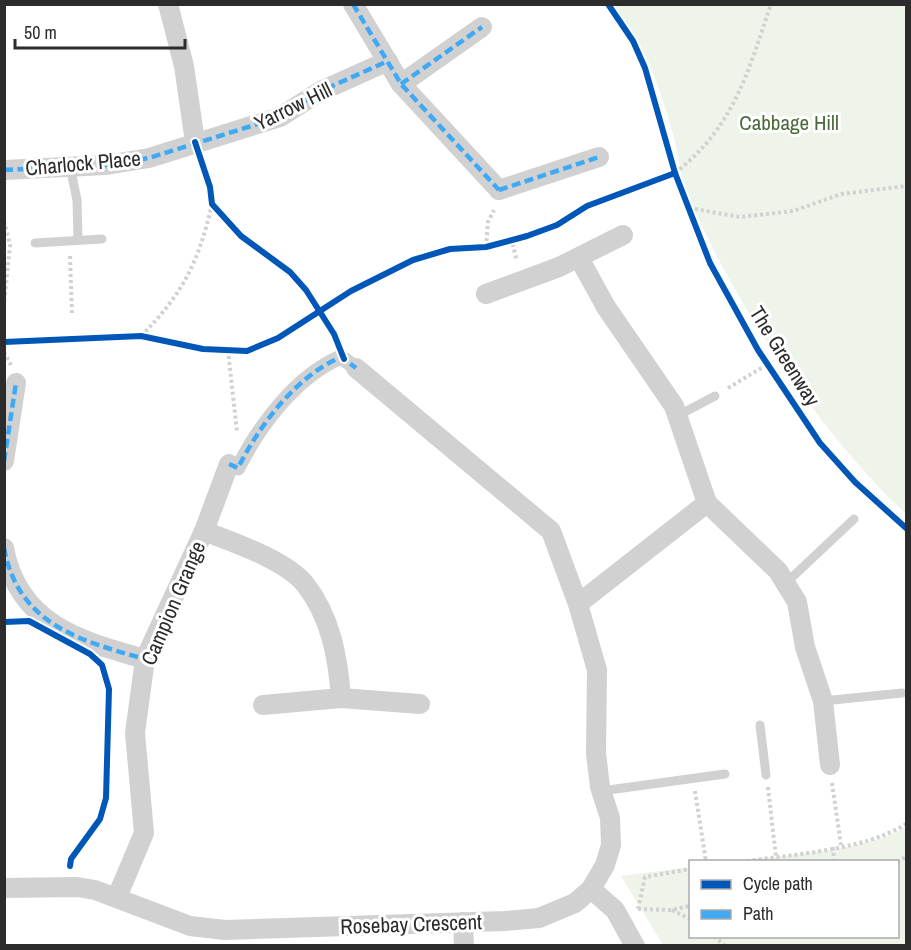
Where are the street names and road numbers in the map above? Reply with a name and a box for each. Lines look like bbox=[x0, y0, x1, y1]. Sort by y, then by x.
street label: Yarrow Hill bbox=[249, 75, 337, 137]
street label: Charlock Place bbox=[24, 144, 142, 182]
street label: The Greenway bbox=[743, 300, 827, 412]
street label: Campion Grange bbox=[134, 537, 212, 669]
street label: Rosebay Crescent bbox=[340, 907, 482, 941]

